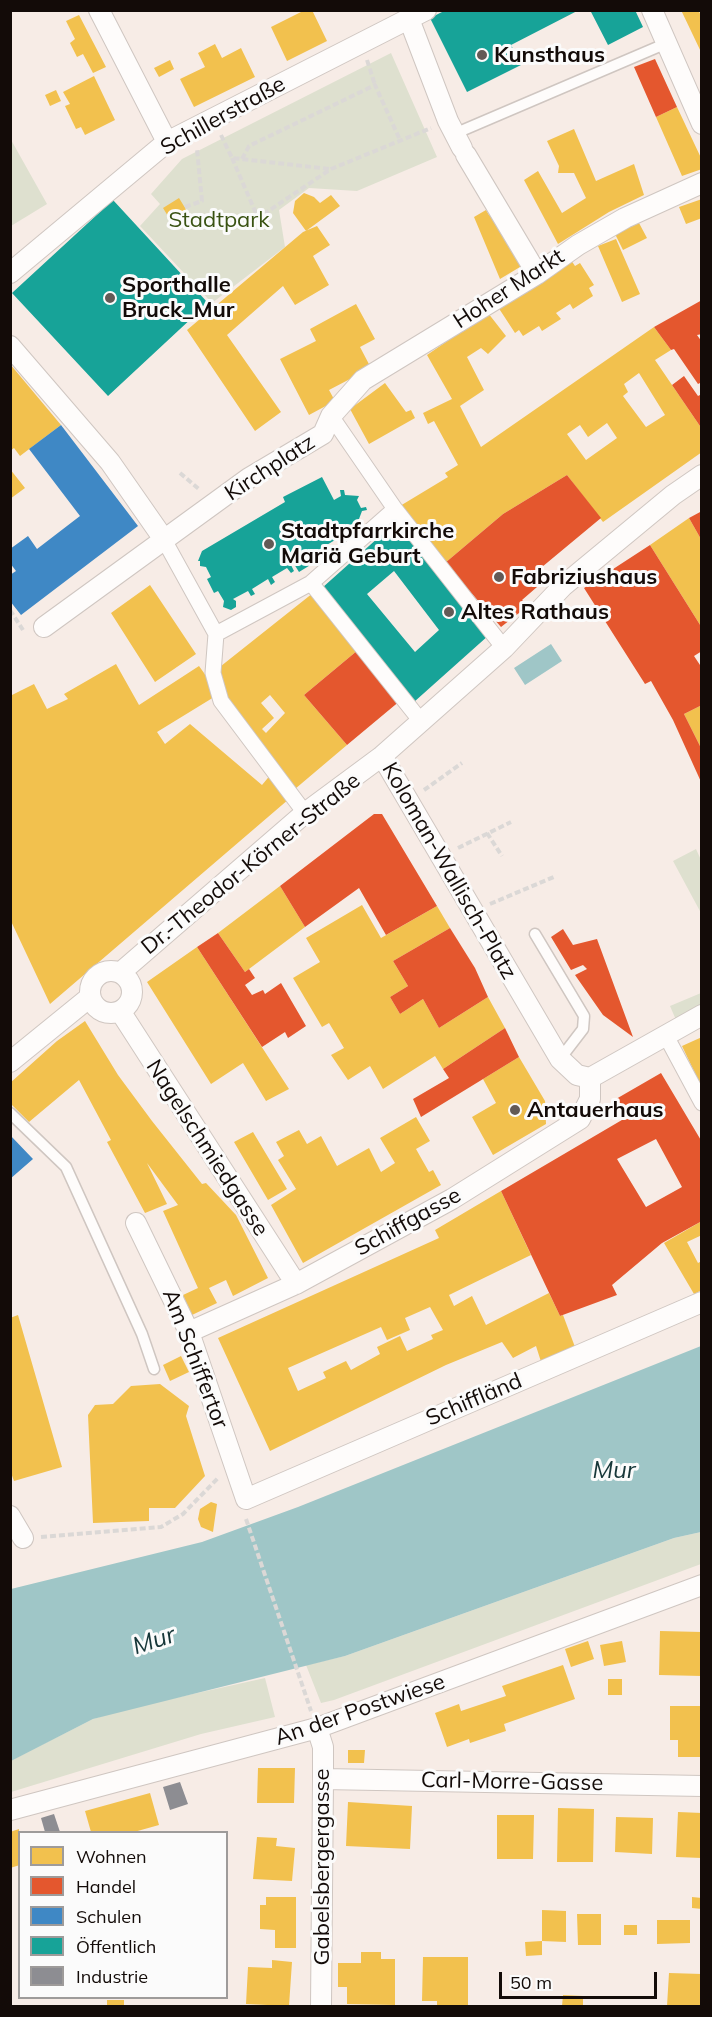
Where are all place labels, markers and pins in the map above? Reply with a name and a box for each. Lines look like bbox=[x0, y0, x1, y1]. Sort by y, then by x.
place label: Kunsthaus bbox=[494, 42, 605, 68]
marker: Kunsthaus bbox=[475, 48, 489, 62]
place label: Sporthalle Bruck_Mur bbox=[122, 272, 234, 324]
marker: Sporthalle Bruck_Mur bbox=[103, 291, 117, 305]
place label: Stadtpfarrkirche Mariä Geburt bbox=[281, 518, 454, 570]
marker: Stadtpfarrkirche Mariä Geburt bbox=[262, 537, 276, 551]
place label: Fabriziushaus bbox=[511, 564, 657, 590]
marker: Fabriziushaus bbox=[492, 570, 506, 584]
place label: Altes Rathaus bbox=[461, 599, 609, 625]
marker: Altes Rathaus bbox=[442, 605, 456, 619]
place label: Antauerhaus bbox=[527, 1097, 664, 1123]
marker: Antauerhaus bbox=[508, 1103, 522, 1117]

